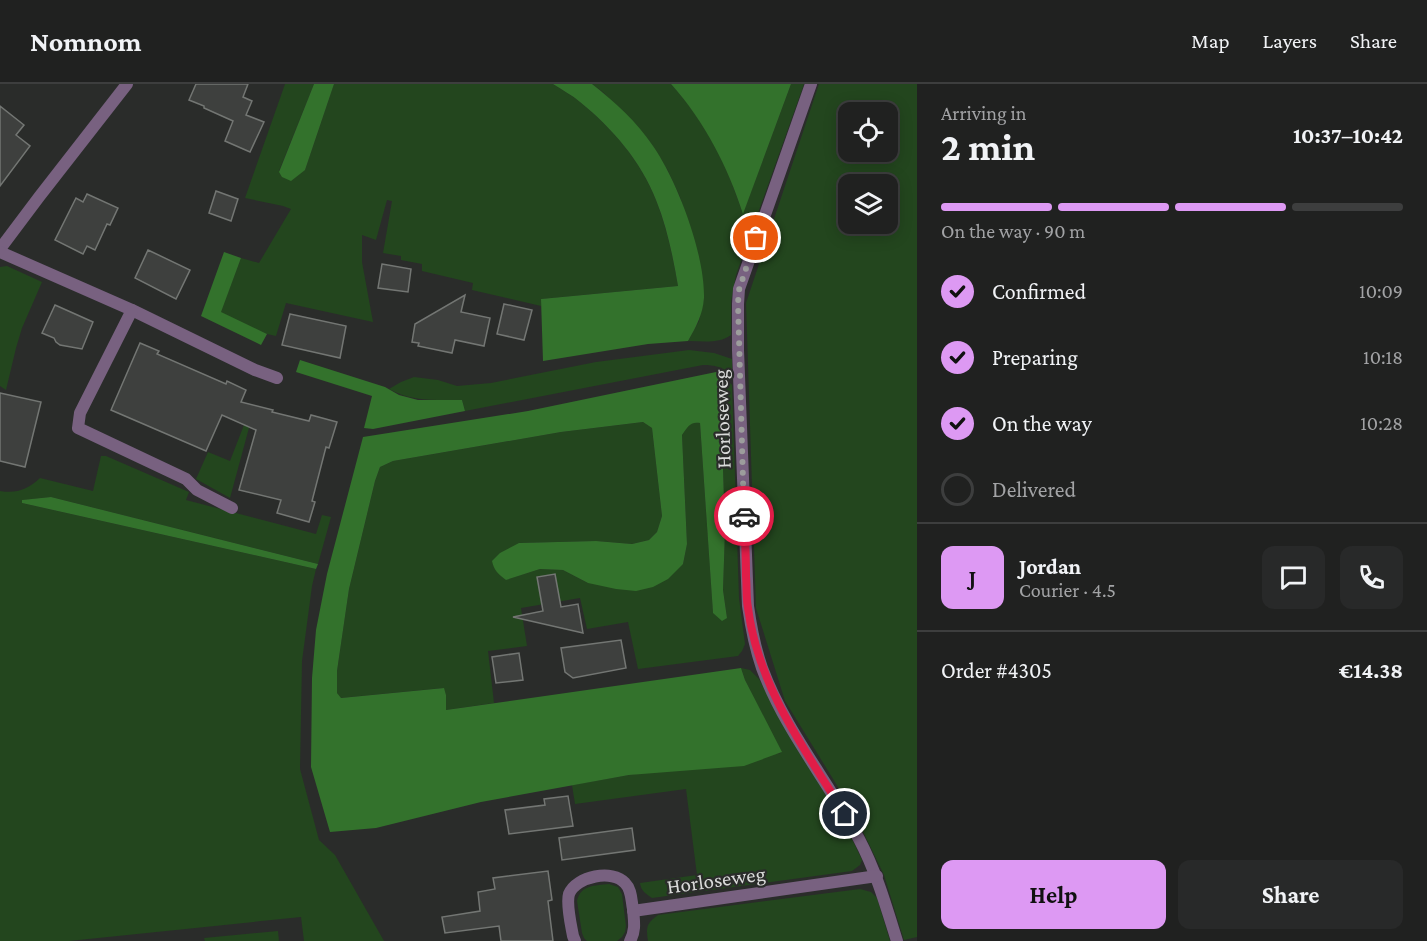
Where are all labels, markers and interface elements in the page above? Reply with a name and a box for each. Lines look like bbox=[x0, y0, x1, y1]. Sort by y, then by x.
text: Nomnom bbox=[30, 26, 141, 57]
text: Map bbox=[1191, 29, 1230, 53]
text: Layers bbox=[1263, 29, 1317, 53]
text: Share bbox=[1350, 29, 1397, 53]
map controls bbox=[838, 102, 898, 234]
button: locate bbox=[838, 102, 898, 162]
text: Arriving in bbox=[941, 102, 1026, 124]
text: 10:37–10:42 bbox=[1293, 123, 1403, 148]
text: 2 min bbox=[941, 125, 1035, 168]
button: layers bbox=[838, 174, 898, 234]
pin bbox=[730, 212, 781, 263]
text: On the way · 90 m bbox=[941, 220, 1085, 242]
icon: bag bbox=[739, 221, 772, 254]
icon: check bbox=[941, 275, 974, 308]
text: Confirmed bbox=[992, 279, 1086, 304]
text: 10:09 bbox=[1359, 280, 1403, 302]
icon: check bbox=[941, 341, 974, 374]
text: Preparing bbox=[992, 345, 1078, 370]
text: 10:18 bbox=[1363, 346, 1403, 368]
street label: Horloseweg bbox=[708, 369, 736, 469]
icon: check bbox=[941, 407, 974, 440]
text: On the way bbox=[992, 411, 1092, 436]
text: 10:28 bbox=[1360, 412, 1403, 434]
text: Delivered bbox=[992, 477, 1076, 502]
courier bbox=[714, 486, 774, 546]
icon: car bbox=[728, 500, 761, 533]
button: chat bbox=[1262, 546, 1325, 609]
button: phone bbox=[1340, 546, 1403, 609]
text: Jordan bbox=[1019, 554, 1081, 579]
text: J bbox=[969, 565, 976, 590]
text: Courier · 4.5 bbox=[1019, 579, 1116, 601]
text: Order #4305 bbox=[941, 658, 1052, 683]
text: €14.38 bbox=[1339, 658, 1403, 683]
pin bbox=[819, 788, 870, 839]
icon: home bbox=[828, 797, 861, 830]
button: Help bbox=[941, 860, 1166, 929]
button: Share bbox=[1178, 860, 1403, 929]
street label: Horloseweg bbox=[665, 861, 767, 899]

